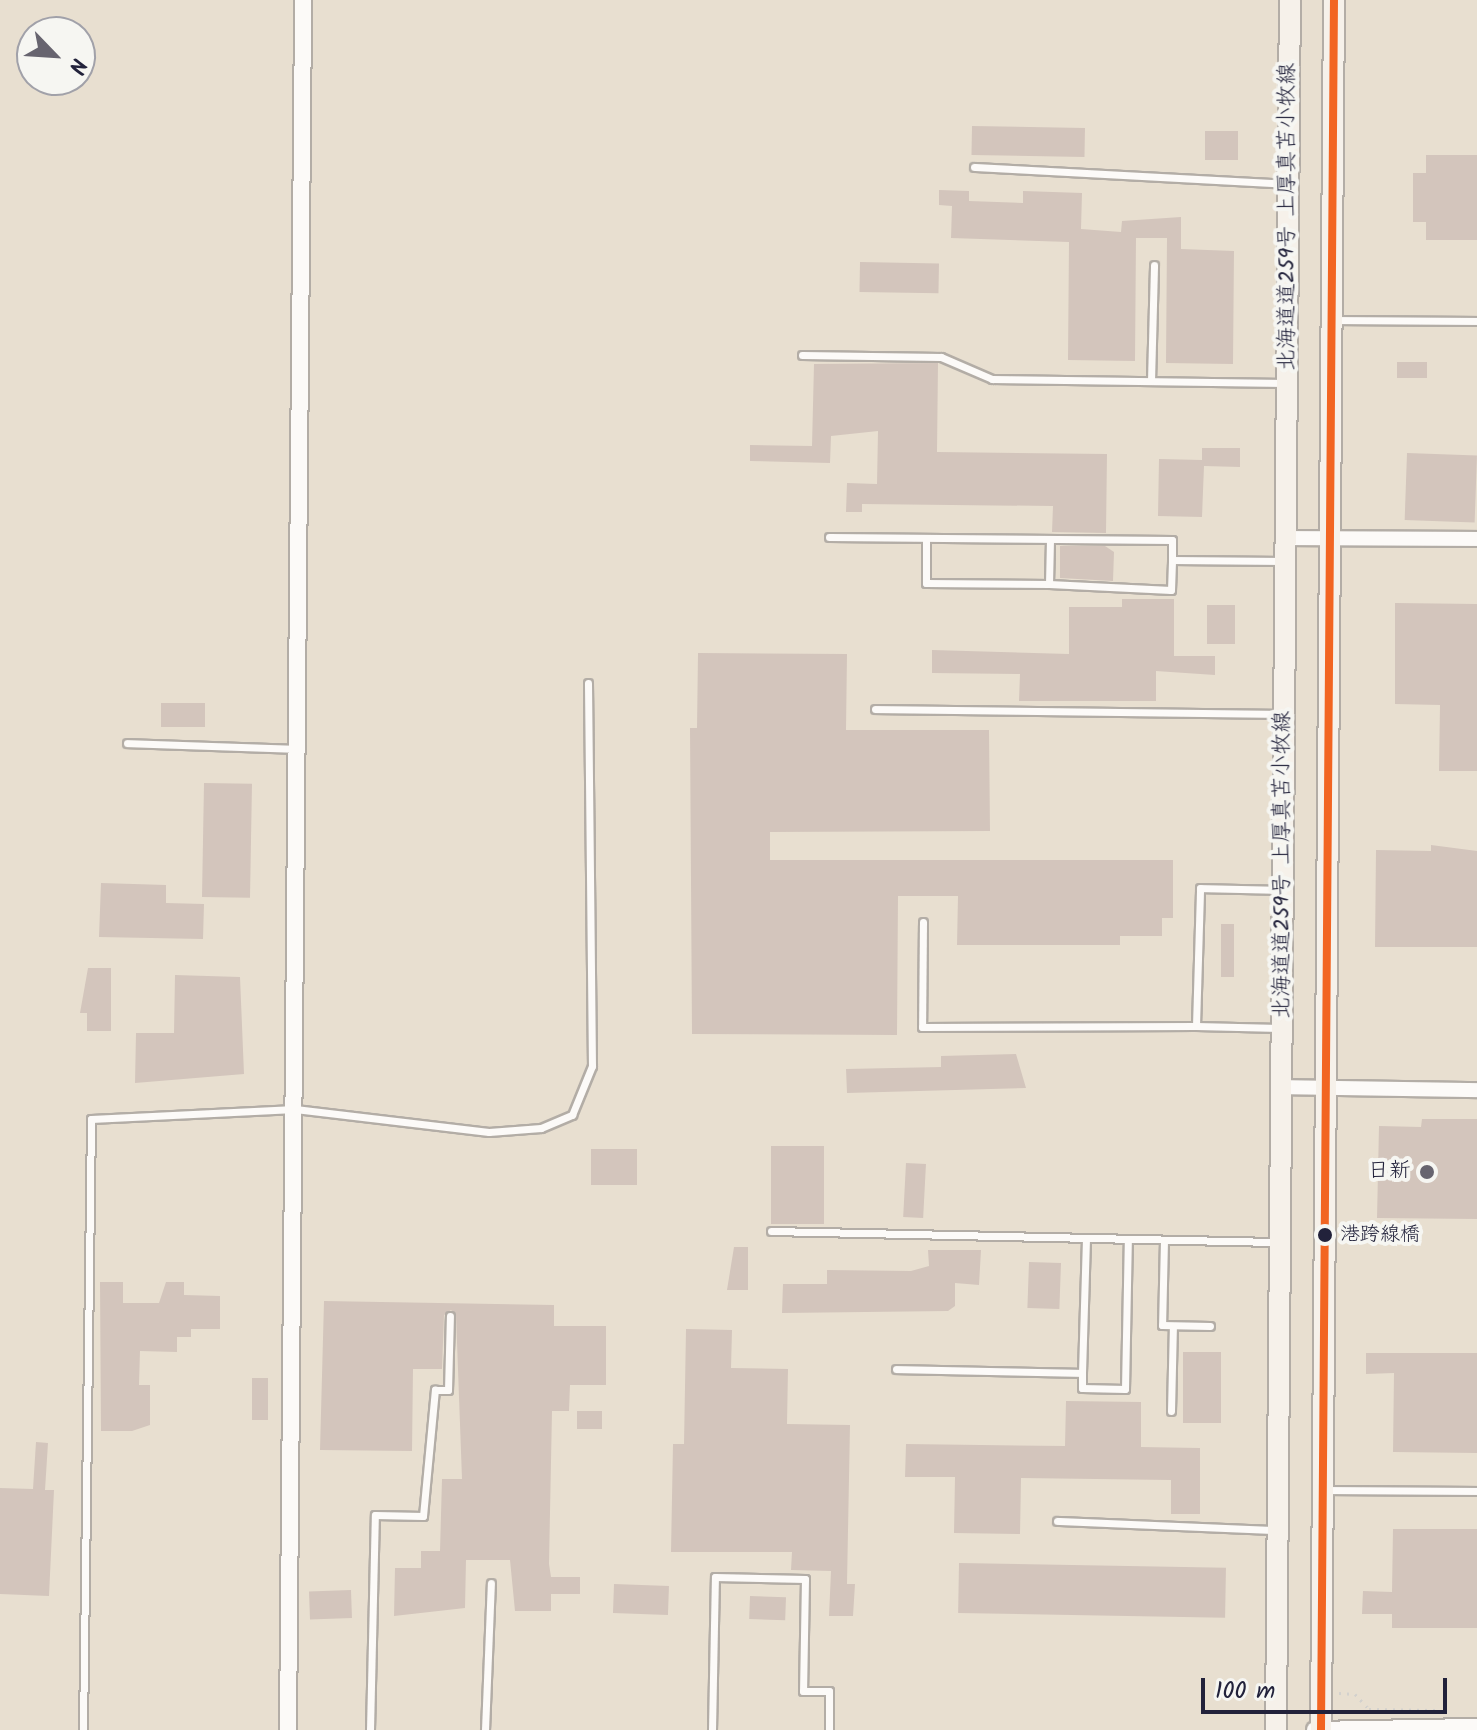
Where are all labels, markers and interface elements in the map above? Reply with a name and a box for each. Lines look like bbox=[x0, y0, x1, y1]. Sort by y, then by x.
north arrow bbox=[16, 16, 96, 96]
text: N bbox=[58, 52, 95, 79]
street label: 北海道道259号 上厚真苫小牧線 bbox=[1275, 63, 1301, 371]
street label: 北海道道259号 上厚真苫小牧線 bbox=[1270, 711, 1296, 1019]
place label: 日新 bbox=[1367, 1159, 1411, 1185]
marker: 日新 bbox=[1418, 1163, 1436, 1181]
place label: 港跨線橋 bbox=[1340, 1223, 1420, 1247]
marker: 港跨線橋 bbox=[1317, 1227, 1333, 1243]
scale bar bbox=[1205, 1662, 1451, 1712]
text: 100 m bbox=[1215, 1672, 1275, 1711]

